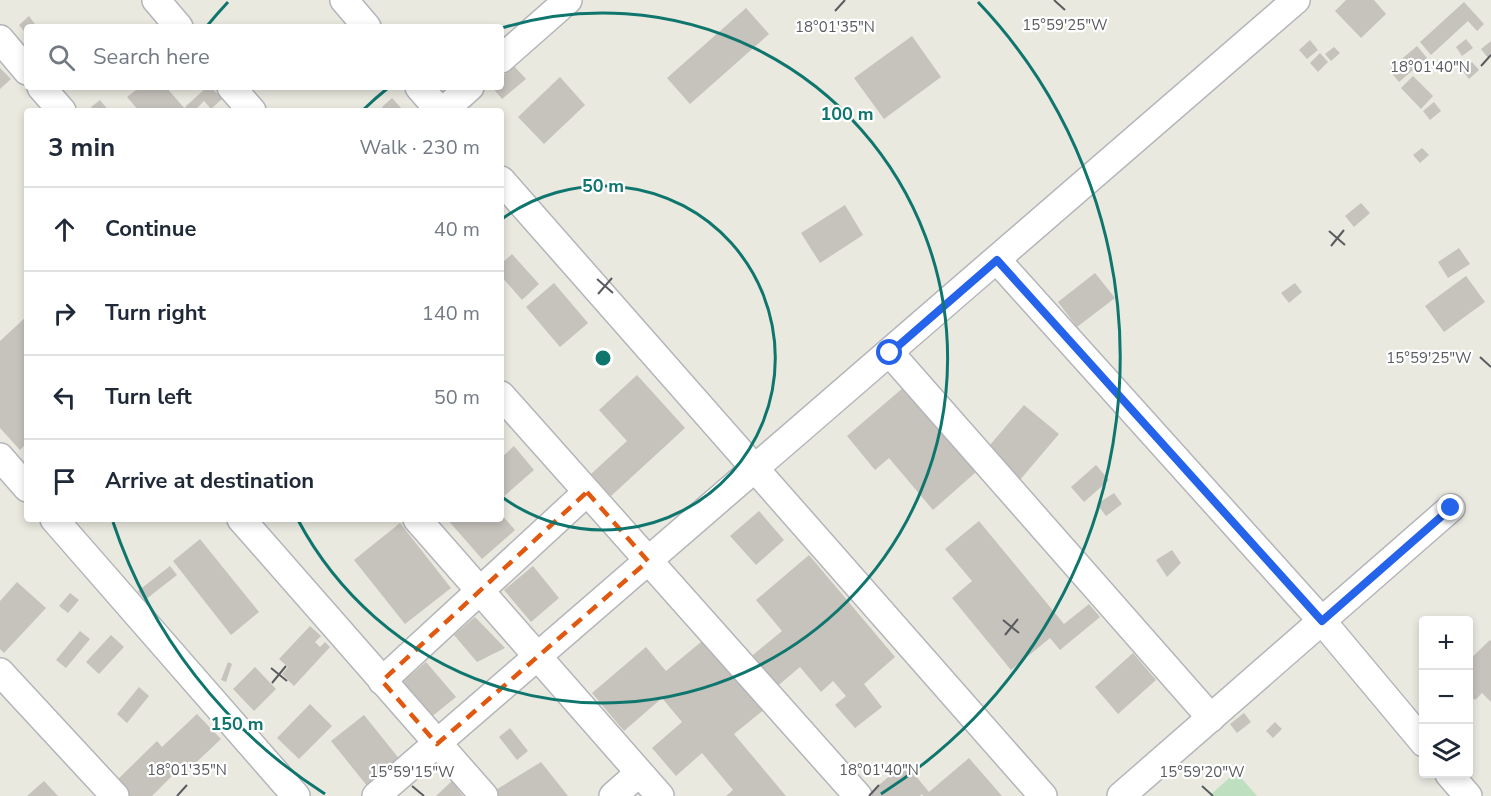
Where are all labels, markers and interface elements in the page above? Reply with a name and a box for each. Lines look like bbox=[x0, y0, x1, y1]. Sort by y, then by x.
text: 15°59'25"W bbox=[1022, 15, 1108, 35]
text: 18°01'35"N bbox=[795, 17, 875, 37]
search box bbox=[24, 24, 504, 90]
icon: search bbox=[45, 41, 78, 74]
text: Search here bbox=[93, 42, 210, 72]
text: 18°01'40"N bbox=[1390, 57, 1470, 77]
text: 100 m bbox=[820, 102, 874, 126]
text: 3 min bbox=[48, 130, 115, 165]
text: Walk · 230 m bbox=[360, 134, 480, 161]
text: 50 m bbox=[582, 174, 624, 198]
icon: ahead bbox=[48, 213, 81, 246]
text: Continue bbox=[105, 214, 196, 244]
text: 40 m bbox=[434, 216, 480, 243]
icon: right bbox=[48, 297, 81, 330]
text: Turn right bbox=[105, 298, 206, 328]
text: 140 m bbox=[422, 300, 480, 327]
route start bbox=[876, 339, 902, 365]
centre of rings bbox=[593, 348, 613, 368]
text: 15°59'25"W bbox=[1386, 348, 1472, 368]
icon: left bbox=[48, 381, 81, 414]
text: Turn left bbox=[105, 382, 192, 412]
text: 50 m bbox=[434, 384, 480, 411]
icon: arrive bbox=[48, 465, 81, 498]
text: Arrive at destination bbox=[105, 466, 314, 496]
route end bbox=[1437, 494, 1463, 520]
map controls bbox=[1419, 616, 1473, 778]
button: + bbox=[1419, 616, 1473, 670]
button: − bbox=[1419, 670, 1473, 724]
text: 150 m bbox=[210, 712, 264, 736]
button: layers bbox=[1419, 724, 1473, 778]
text: 18°01'35"N bbox=[147, 760, 227, 780]
text: 18°01'40"N bbox=[839, 760, 919, 780]
text: 15°59'15"W bbox=[369, 762, 455, 782]
text: 15°59'20"W bbox=[1159, 762, 1245, 782]

